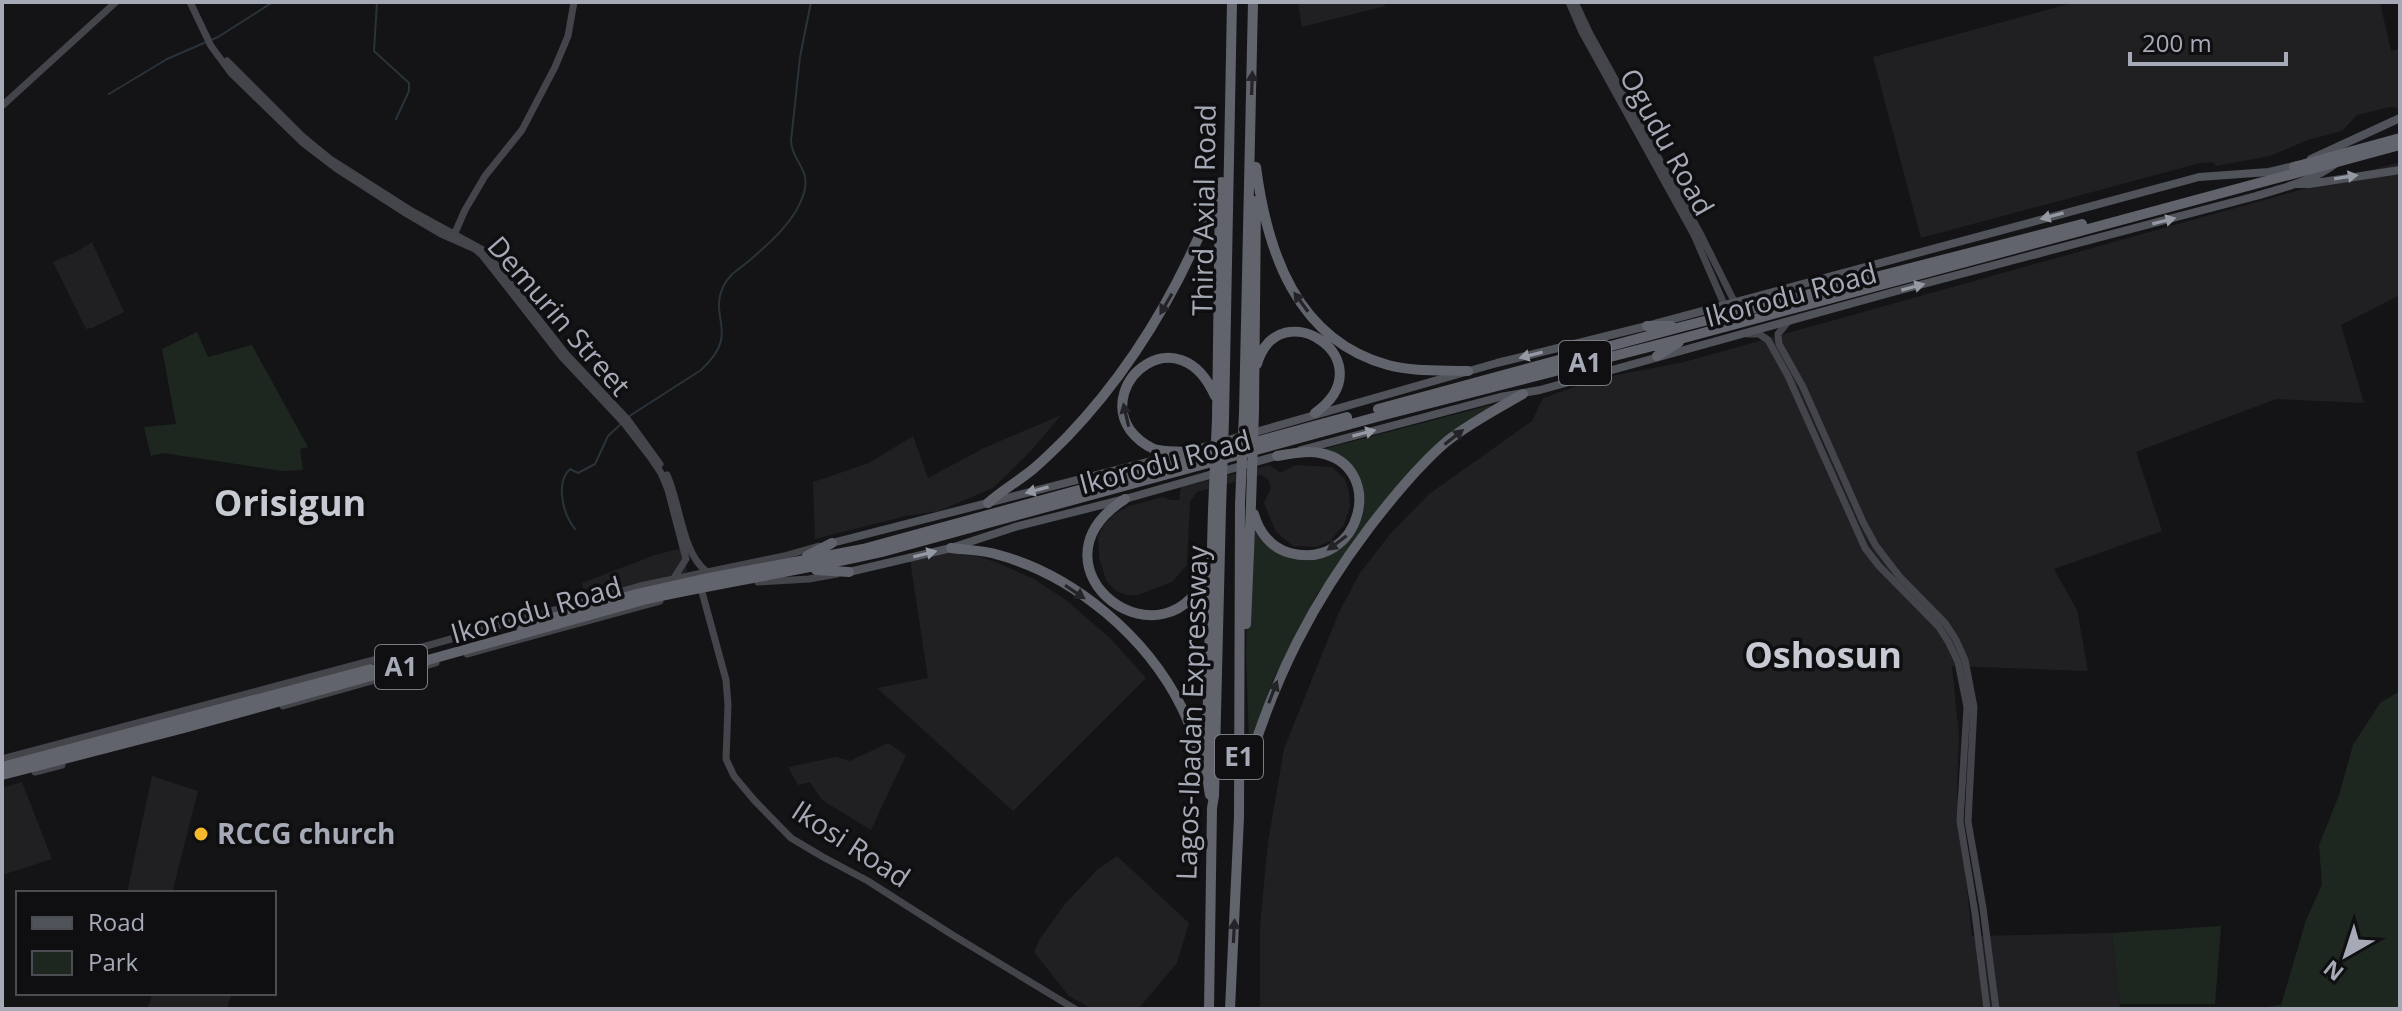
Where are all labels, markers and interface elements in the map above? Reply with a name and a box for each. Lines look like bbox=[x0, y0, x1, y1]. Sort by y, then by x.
scale bar bbox=[2130, 16, 2286, 66]
text: 200 m bbox=[2142, 26, 2212, 59]
street label: Ogudu Road bbox=[1612, 61, 1724, 222]
one-way arrow bbox=[1245, 70, 1258, 95]
street label: Third Axial Road bbox=[1182, 104, 1224, 316]
one-way arrow bbox=[2334, 171, 2359, 183]
one-way arrow bbox=[2040, 210, 2065, 222]
one-way arrow bbox=[2152, 214, 2177, 226]
street label: Demurin Street bbox=[480, 227, 640, 403]
street label: Ikorodu Road bbox=[1701, 253, 1881, 335]
one-way arrow bbox=[1900, 280, 1925, 292]
one-way arrow bbox=[1293, 291, 1309, 313]
one-way arrow bbox=[1159, 293, 1173, 315]
road number: A1 bbox=[1559, 341, 1611, 385]
one-way arrow bbox=[1518, 349, 1543, 361]
one-way arrow bbox=[1120, 403, 1132, 428]
street label: Ikorodu Road bbox=[1075, 420, 1255, 502]
one-way arrow bbox=[1352, 426, 1377, 438]
one-way arrow bbox=[1444, 429, 1464, 445]
district label: Orisigun bbox=[214, 478, 366, 527]
one-way arrow bbox=[1024, 485, 1049, 497]
one-way arrow bbox=[1327, 535, 1347, 551]
street label: Lagos-Ibadan Expressway bbox=[1166, 544, 1216, 881]
one-way arrow bbox=[912, 547, 937, 559]
street label: Ikorodu Road bbox=[446, 567, 626, 652]
one-way arrow bbox=[1065, 584, 1086, 599]
district label: Oshosun bbox=[1744, 630, 1902, 679]
road number: A1 bbox=[375, 645, 427, 689]
one-way arrow bbox=[1267, 680, 1280, 704]
road number: E1 bbox=[1215, 735, 1263, 779]
street label: Ikosi Road bbox=[785, 791, 918, 896]
place label: RCCG church bbox=[217, 814, 395, 852]
marker: RCCG church bbox=[192, 825, 210, 843]
legend bbox=[16, 891, 276, 995]
text: Road bbox=[88, 905, 145, 938]
north arrow bbox=[2306, 915, 2386, 995]
one-way arrow bbox=[1227, 918, 1240, 943]
text: Park bbox=[88, 945, 139, 978]
text: N bbox=[2316, 954, 2349, 989]

